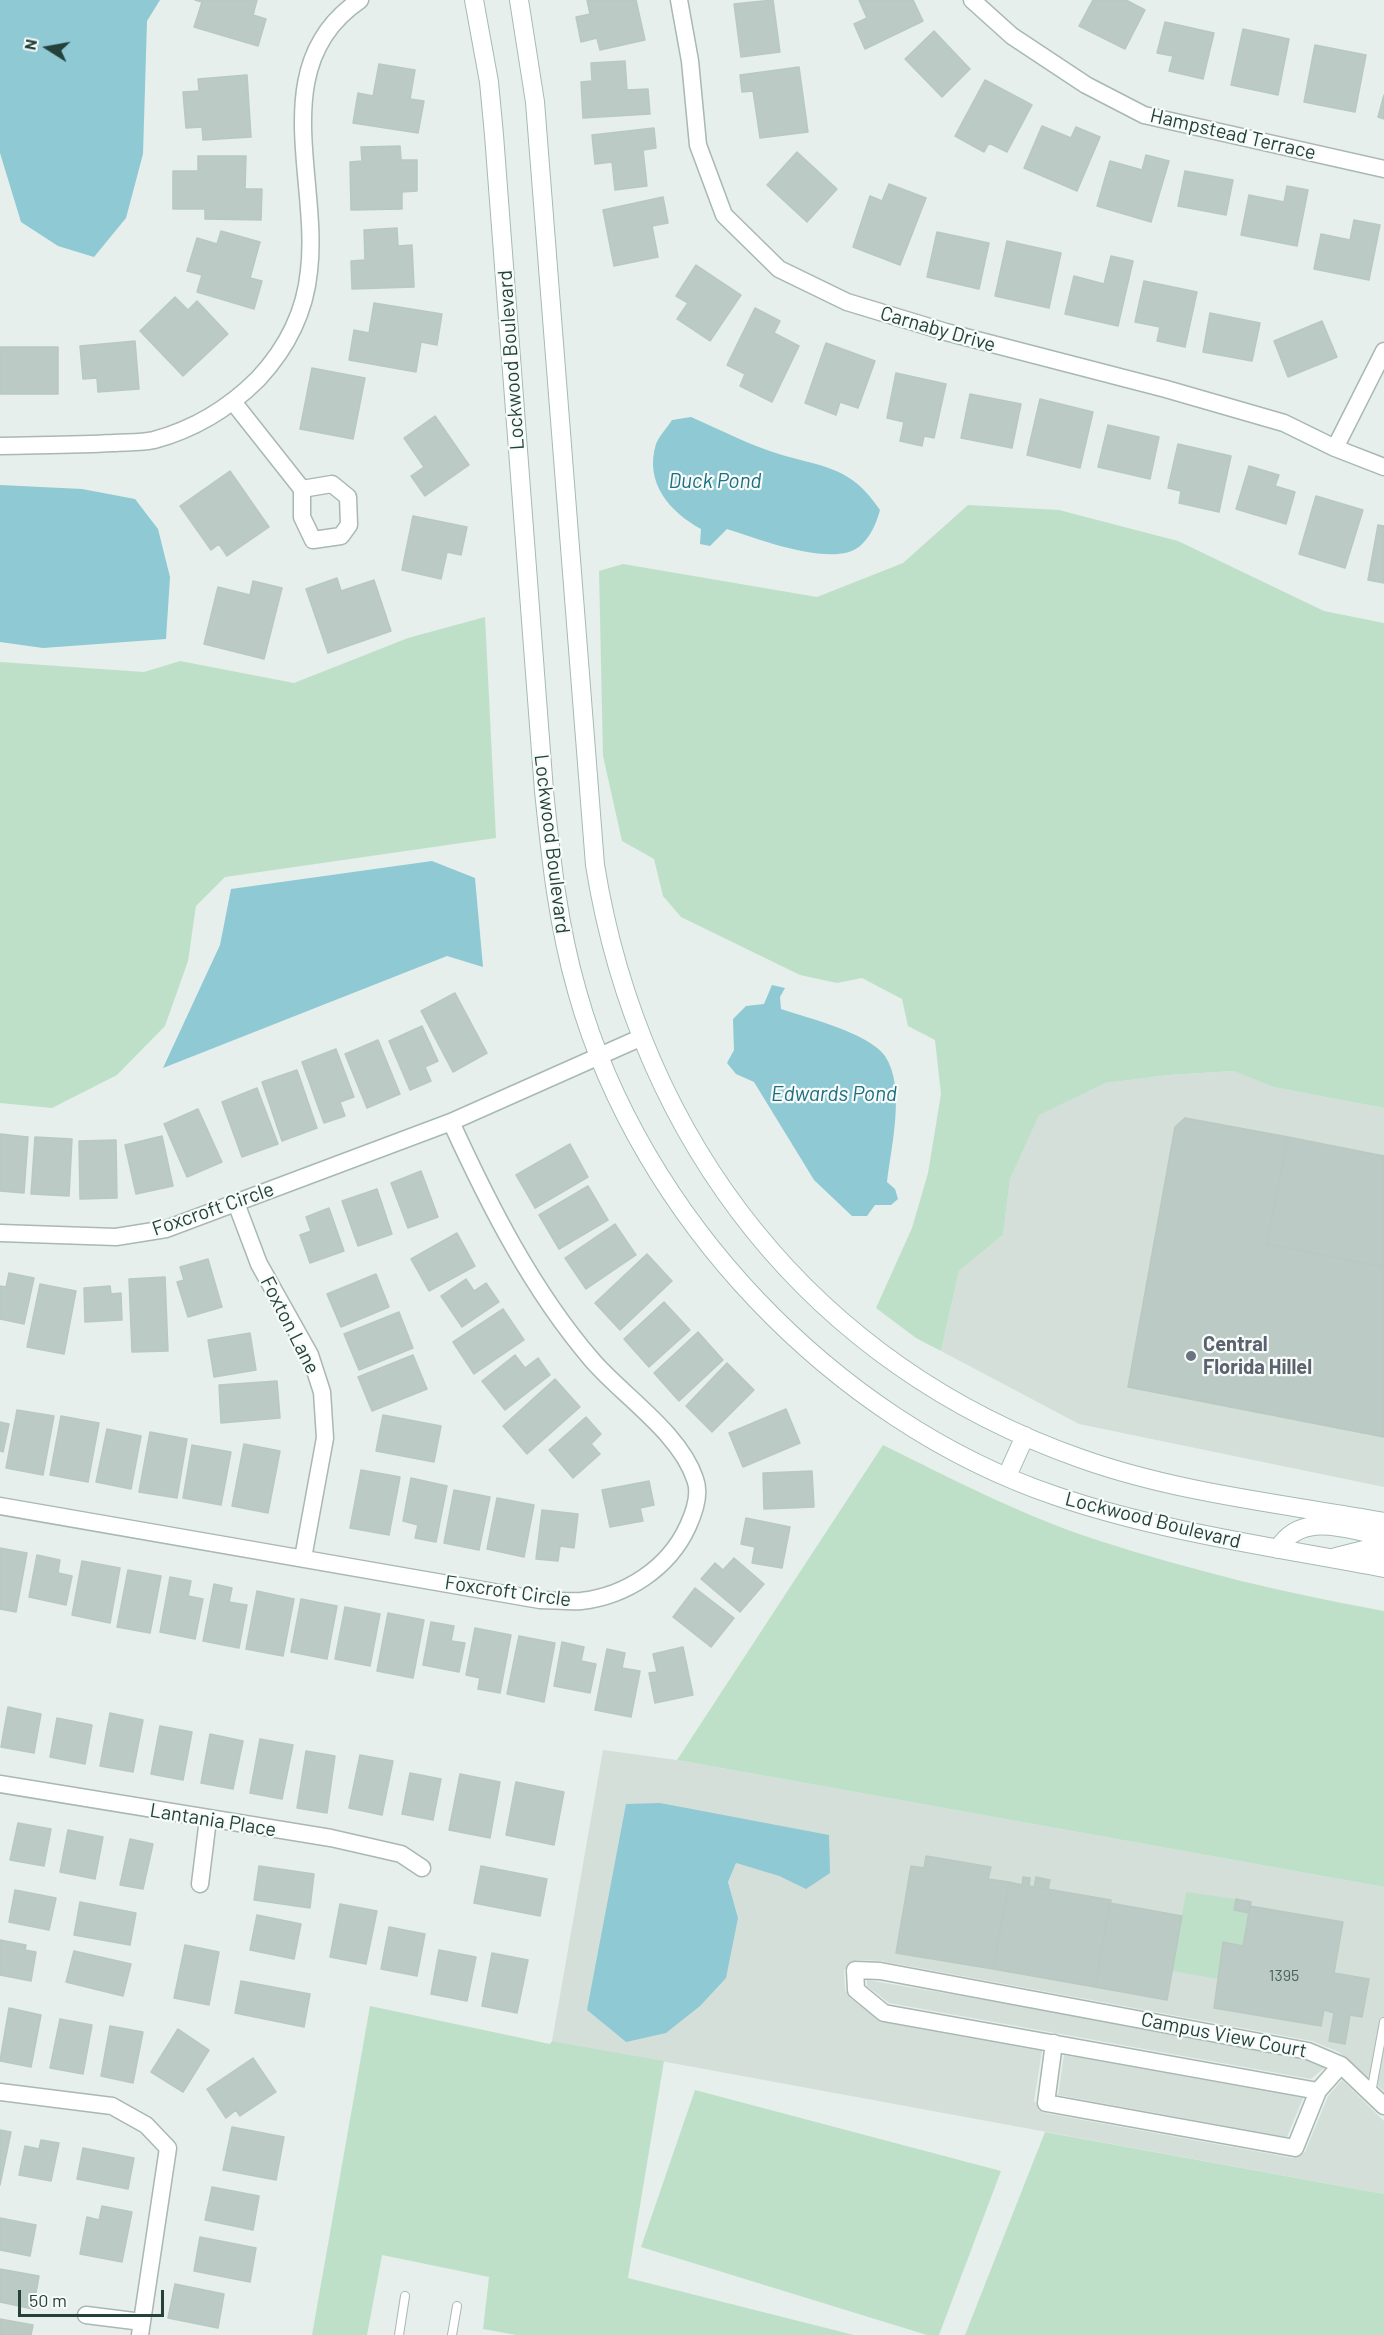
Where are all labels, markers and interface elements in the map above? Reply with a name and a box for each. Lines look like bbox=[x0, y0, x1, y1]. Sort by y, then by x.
north arrow bbox=[18, 18, 78, 78]
text: N bbox=[19, 37, 40, 52]
street label: Hampstead Terrace bbox=[1148, 103, 1318, 165]
street label: Lockwood Boulevard bbox=[493, 269, 529, 451]
street label: Carnaby Drive bbox=[877, 301, 999, 357]
water label: Duck Pond bbox=[669, 468, 761, 494]
street label: Lockwood Boulevard bbox=[529, 753, 575, 935]
water label: Edwards Pond bbox=[771, 1081, 897, 1107]
street label: Foxcroft Circle bbox=[149, 1177, 277, 1241]
street label: Foxton Lane bbox=[255, 1272, 325, 1378]
place label: Central Florida Hillel bbox=[1203, 1332, 1312, 1379]
marker: Central Florida Hillel bbox=[1184, 1349, 1198, 1363]
street label: Lockwood Boulevard bbox=[1063, 1487, 1243, 1553]
street label: Foxcroft Circle bbox=[443, 1570, 573, 1612]
street label: Lantania Place bbox=[148, 1798, 278, 1842]
house number: 1395 bbox=[1269, 1966, 1299, 1986]
street label: Campus View Court bbox=[1139, 2007, 1309, 2063]
scale bar bbox=[21, 2278, 166, 2316]
text: 50 m bbox=[29, 2289, 67, 2311]

